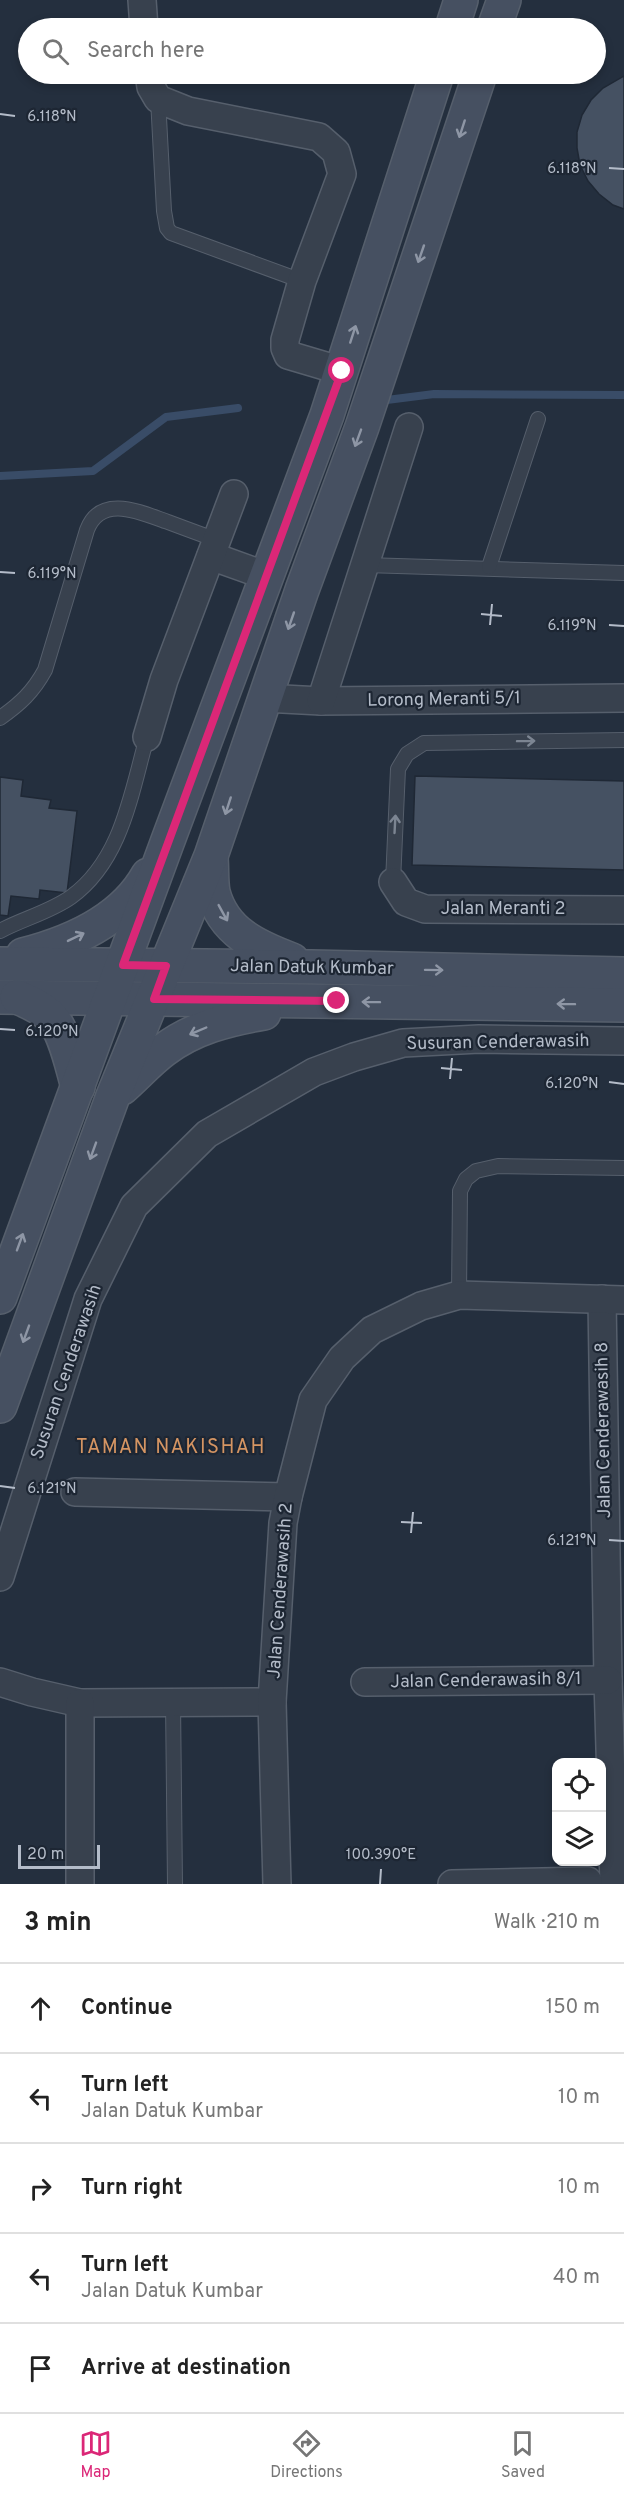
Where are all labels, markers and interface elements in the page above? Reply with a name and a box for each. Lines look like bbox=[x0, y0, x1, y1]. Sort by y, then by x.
search box bbox=[18, 18, 606, 84]
icon: search bbox=[39, 35, 72, 68]
text: Search here bbox=[87, 38, 205, 65]
text: 6.118°N bbox=[27, 108, 77, 127]
one-way arrow bbox=[456, 119, 467, 138]
text: 6.118°N bbox=[547, 160, 597, 179]
one-way arrow bbox=[414, 244, 425, 263]
one-way arrow bbox=[349, 325, 360, 344]
route start bbox=[328, 357, 354, 383]
one-way arrow bbox=[351, 428, 362, 447]
text: 6.119°N bbox=[27, 565, 77, 584]
one-way arrow bbox=[284, 611, 295, 630]
text: 6.119°N bbox=[547, 617, 597, 636]
street label: Lorong Meranti 5/1 bbox=[367, 687, 521, 713]
one-way arrow bbox=[516, 735, 536, 747]
one-way arrow bbox=[221, 796, 232, 815]
one-way arrow bbox=[390, 814, 401, 834]
street label: Jalan Meranti 2 bbox=[441, 898, 565, 921]
one-way arrow bbox=[218, 903, 229, 921]
one-way arrow bbox=[66, 930, 84, 942]
street label: Jalan Datuk Kumbar bbox=[230, 955, 394, 981]
one-way arrow bbox=[423, 964, 443, 976]
route end bbox=[323, 987, 349, 1013]
one-way arrow bbox=[361, 996, 381, 1008]
one-way arrow bbox=[556, 999, 576, 1010]
text: 6.120°N bbox=[25, 1023, 79, 1042]
one-way arrow bbox=[189, 1026, 208, 1037]
street label: Susuran Cenderawasih bbox=[406, 1030, 590, 1056]
text: 6.120°N bbox=[545, 1075, 599, 1094]
one-way arrow bbox=[87, 1141, 98, 1160]
one-way arrow bbox=[16, 1233, 27, 1252]
street label: Susuran Cenderawasih bbox=[26, 1282, 108, 1462]
one-way arrow bbox=[20, 1324, 31, 1343]
street label: Jalan Cenderawasih 8 bbox=[591, 1342, 617, 1518]
district label: TAMAN NAKISHAH bbox=[76, 1435, 266, 1461]
text: 6.121°N bbox=[27, 1480, 77, 1499]
street label: Jalan Cenderawasih 2 bbox=[263, 1502, 299, 1680]
text: 6.121°N bbox=[547, 1532, 597, 1551]
street label: Jalan Cenderawasih 8/1 bbox=[390, 1668, 582, 1694]
map controls bbox=[552, 1758, 606, 1866]
button: locate bbox=[552, 1758, 606, 1812]
button: layers bbox=[552, 1812, 606, 1866]
scale bar bbox=[18, 1842, 100, 1870]
text: 20 m bbox=[27, 1845, 64, 1865]
text: 100.390°E bbox=[346, 1846, 416, 1865]
text: 3 min bbox=[24, 1907, 92, 1940]
text: Walk · 210 m bbox=[494, 1910, 600, 1936]
icon: ahead bbox=[24, 1992, 57, 2025]
text: Continue bbox=[81, 1995, 172, 2022]
text: 150 m bbox=[546, 1995, 600, 2021]
text: Turn left bbox=[81, 2072, 169, 2099]
icon: left bbox=[24, 2082, 57, 2115]
text: 10 m bbox=[558, 2085, 600, 2111]
text: Jalan Datuk Kumbar bbox=[81, 2099, 263, 2125]
icon: right bbox=[24, 2172, 57, 2205]
text: Turn right bbox=[81, 2175, 183, 2202]
text: 10 m bbox=[558, 2175, 600, 2201]
text: Turn left bbox=[81, 2252, 169, 2279]
icon: left bbox=[24, 2262, 57, 2295]
text: 40 m bbox=[553, 2265, 600, 2291]
text: Jalan Datuk Kumbar bbox=[81, 2279, 263, 2305]
icon: arrive bbox=[24, 2352, 57, 2385]
text: Arrive at destination bbox=[81, 2355, 291, 2382]
tab: Map bbox=[79, 2427, 112, 2483]
tab: Directions bbox=[270, 2427, 343, 2483]
tab: Saved bbox=[501, 2427, 545, 2483]

